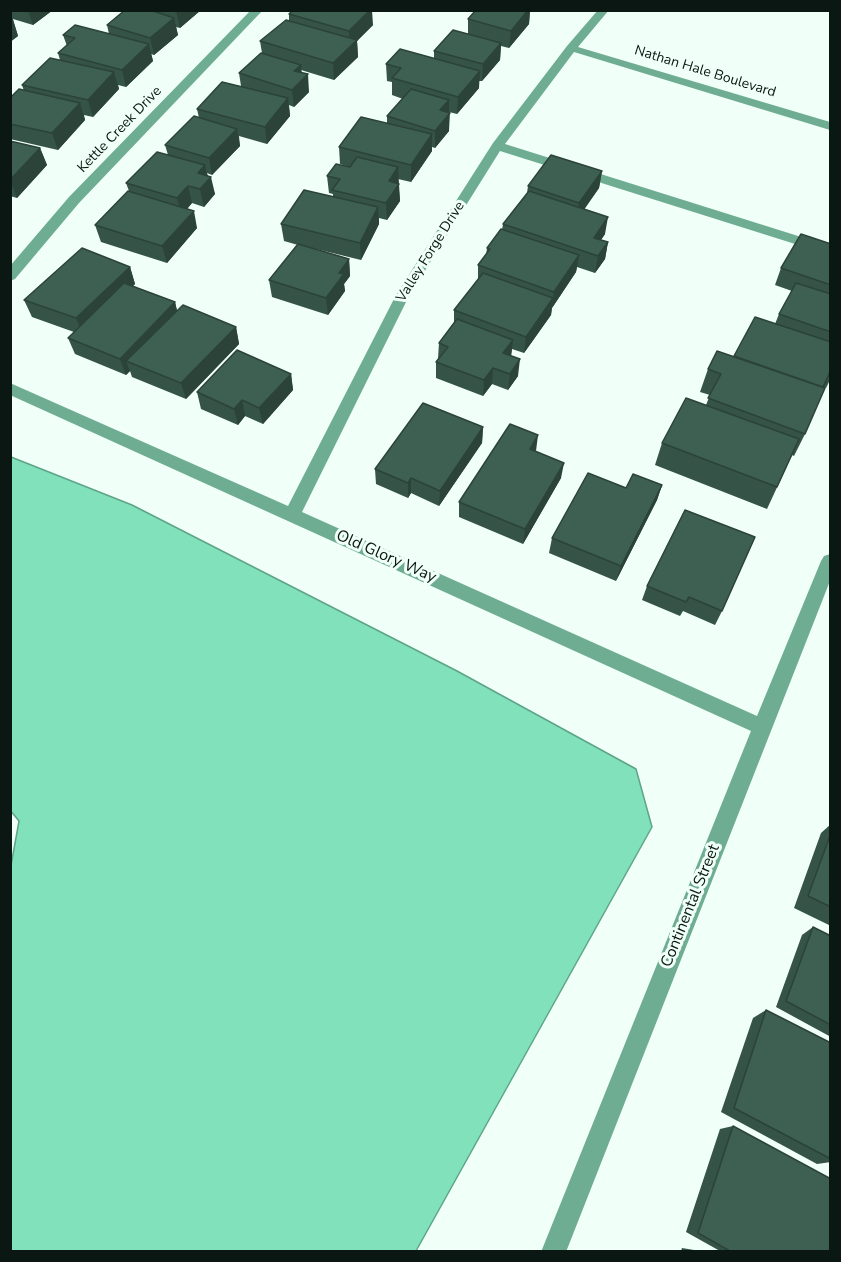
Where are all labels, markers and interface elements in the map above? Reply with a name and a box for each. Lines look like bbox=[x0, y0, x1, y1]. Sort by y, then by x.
street label: Nathan Hale Boulevard bbox=[632, 42, 778, 102]
street label: Kettle Creek Drive bbox=[74, 83, 166, 177]
street label: Valley Forge Drive bbox=[393, 199, 469, 305]
street label: Old Glory Way bbox=[333, 526, 439, 588]
street label: Continental Street bbox=[658, 842, 724, 970]

